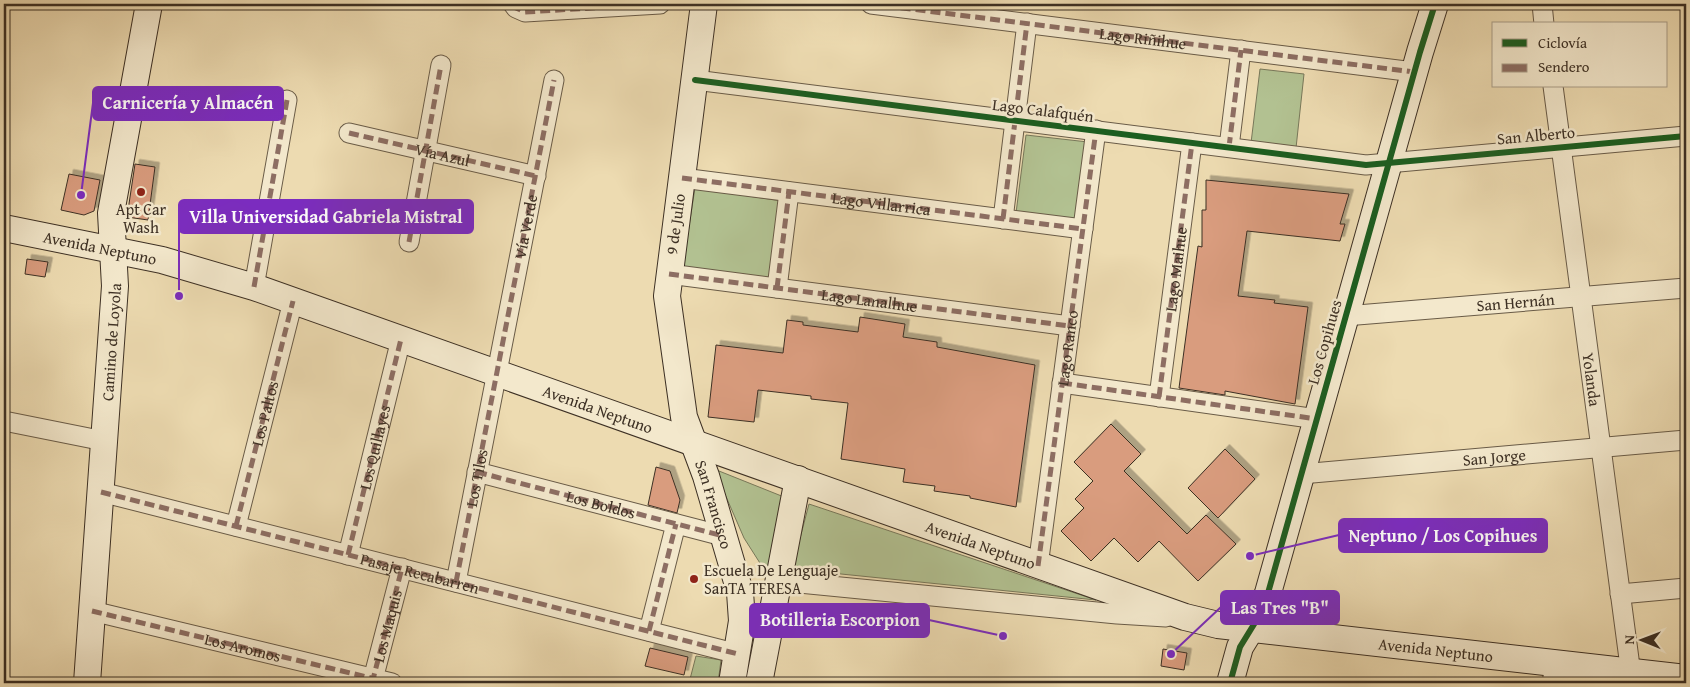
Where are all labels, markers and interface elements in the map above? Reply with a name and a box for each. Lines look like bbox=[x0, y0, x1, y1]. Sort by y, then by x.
street label: Lago Riñihue bbox=[1098, 21, 1188, 55]
legend bbox=[1492, 22, 1668, 88]
text: Ciclovía bbox=[1538, 32, 1587, 53]
text: Sendero bbox=[1538, 56, 1590, 77]
callout: Carnicería y Almacén bbox=[93, 87, 283, 120]
text: Carnicería y Almacén bbox=[103, 89, 274, 116]
street label: Lago Calafquén bbox=[991, 92, 1095, 128]
street label: San Alberto bbox=[1496, 120, 1576, 150]
street label: Vía Azul bbox=[413, 137, 473, 173]
street label: Lago Villarrica bbox=[831, 185, 932, 222]
marker: Apt Car Wash bbox=[135, 186, 147, 198]
street label: Vía Verde bbox=[507, 192, 543, 261]
street label: 9 de Julio bbox=[659, 192, 691, 256]
place label: Apt Car Wash bbox=[116, 197, 167, 239]
callout: Villa Universidad Gabriela Mistral bbox=[179, 200, 473, 233]
text: Villa Universidad Gabriela Mistral bbox=[189, 203, 463, 230]
street label: Avenida Neptuno bbox=[41, 224, 159, 271]
street label: Lago Maihue bbox=[1158, 225, 1193, 313]
street label: Camino de Loyola bbox=[95, 282, 127, 402]
street label: Lago Lanalhue bbox=[820, 282, 919, 318]
street label: San Hernán bbox=[1475, 287, 1555, 317]
street label: Los Copihues bbox=[1300, 297, 1348, 387]
street label: Lago Ranco bbox=[1050, 309, 1084, 387]
street label: Yolanda bbox=[1576, 351, 1607, 408]
street label: Los Paltos bbox=[245, 378, 284, 449]
street label: Avenida Neptuno bbox=[540, 378, 656, 439]
street label: Los Quillayes bbox=[352, 402, 396, 492]
street label: San Jorge bbox=[1462, 442, 1527, 472]
street label: Los Tilos bbox=[459, 447, 494, 509]
street label: San Francisco bbox=[689, 456, 739, 552]
street label: Los Boldos bbox=[564, 484, 638, 525]
street label: Avenida Neptuno bbox=[922, 514, 1039, 575]
callout: Neptuno / Los Copihues bbox=[1339, 519, 1547, 552]
text: Neptuno / Los Copihues bbox=[1349, 522, 1538, 549]
street label: Pasaje Recabarren bbox=[358, 546, 482, 600]
place label: Escuela De Lenguaje SanTA TERESA bbox=[704, 558, 838, 600]
marker: Escuela De Lenguaje SanTA TERESA bbox=[688, 573, 700, 585]
street label: Los Maquis bbox=[366, 587, 408, 665]
callout: Las Tres "B" bbox=[1221, 591, 1339, 624]
text: Las Tres "B" bbox=[1231, 594, 1329, 621]
callout: Botilleria Escorpion bbox=[750, 604, 929, 637]
text: Botilleria Escorpion bbox=[760, 606, 920, 633]
north arrow bbox=[1618, 614, 1668, 664]
street label: Los Aromos bbox=[202, 626, 283, 668]
street label: Avenida Neptuno bbox=[1377, 631, 1494, 668]
text: N bbox=[1619, 634, 1639, 645]

